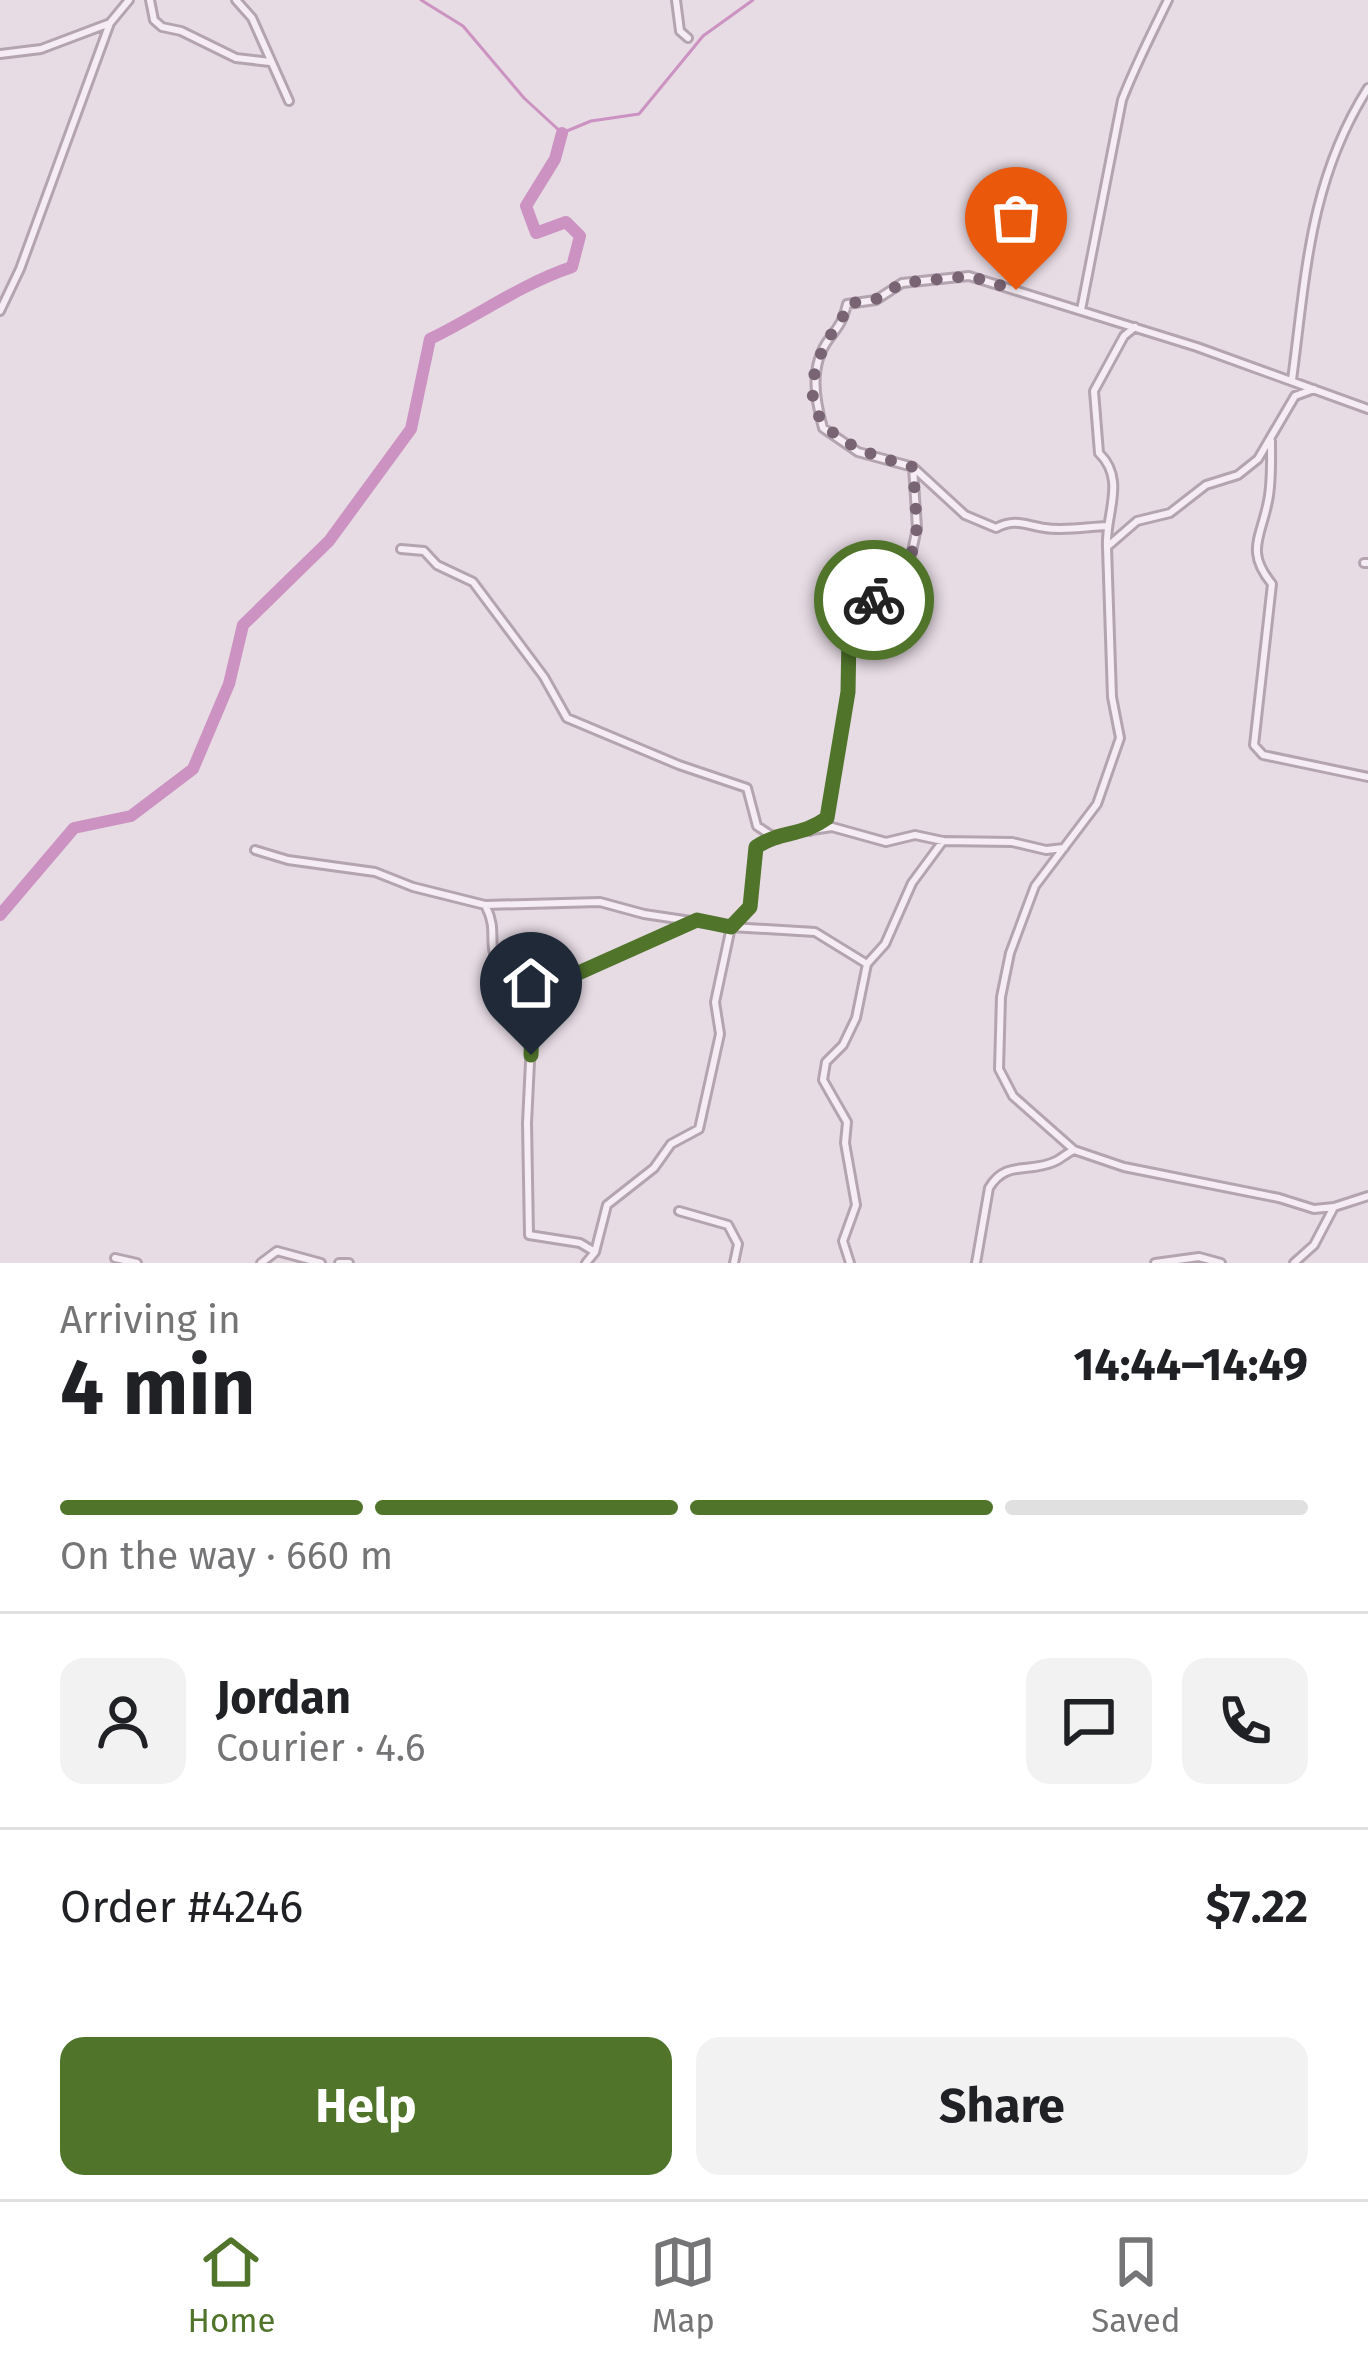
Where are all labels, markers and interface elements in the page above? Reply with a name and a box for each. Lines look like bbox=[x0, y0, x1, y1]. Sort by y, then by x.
pin bbox=[965, 167, 1067, 290]
icon: bag bbox=[983, 185, 1049, 251]
courier bbox=[814, 540, 934, 660]
icon: bike bbox=[841, 567, 907, 633]
pin bbox=[480, 932, 582, 1055]
icon: home bbox=[498, 950, 564, 1016]
text: Arriving in bbox=[60, 1297, 241, 1343]
text: 14:44–14:49 bbox=[1073, 1338, 1308, 1392]
text: 4 min bbox=[60, 1341, 255, 1435]
text: On the way · 660 m bbox=[60, 1533, 393, 1579]
button: person bbox=[60, 1658, 186, 1784]
button: chat bbox=[1026, 1658, 1152, 1784]
button: phone bbox=[1182, 1658, 1308, 1784]
text: Jordan bbox=[216, 1671, 351, 1725]
text: Courier · 4.6 bbox=[216, 1725, 425, 1771]
text: Order #4246 bbox=[60, 1880, 303, 1934]
text: $7.22 bbox=[1206, 1880, 1308, 1934]
button: Help bbox=[60, 2037, 672, 2175]
button: Share bbox=[696, 2037, 1308, 2175]
tab: Home bbox=[187, 2229, 275, 2341]
tab: Map bbox=[650, 2229, 716, 2341]
tab: Saved bbox=[1091, 2229, 1181, 2341]

